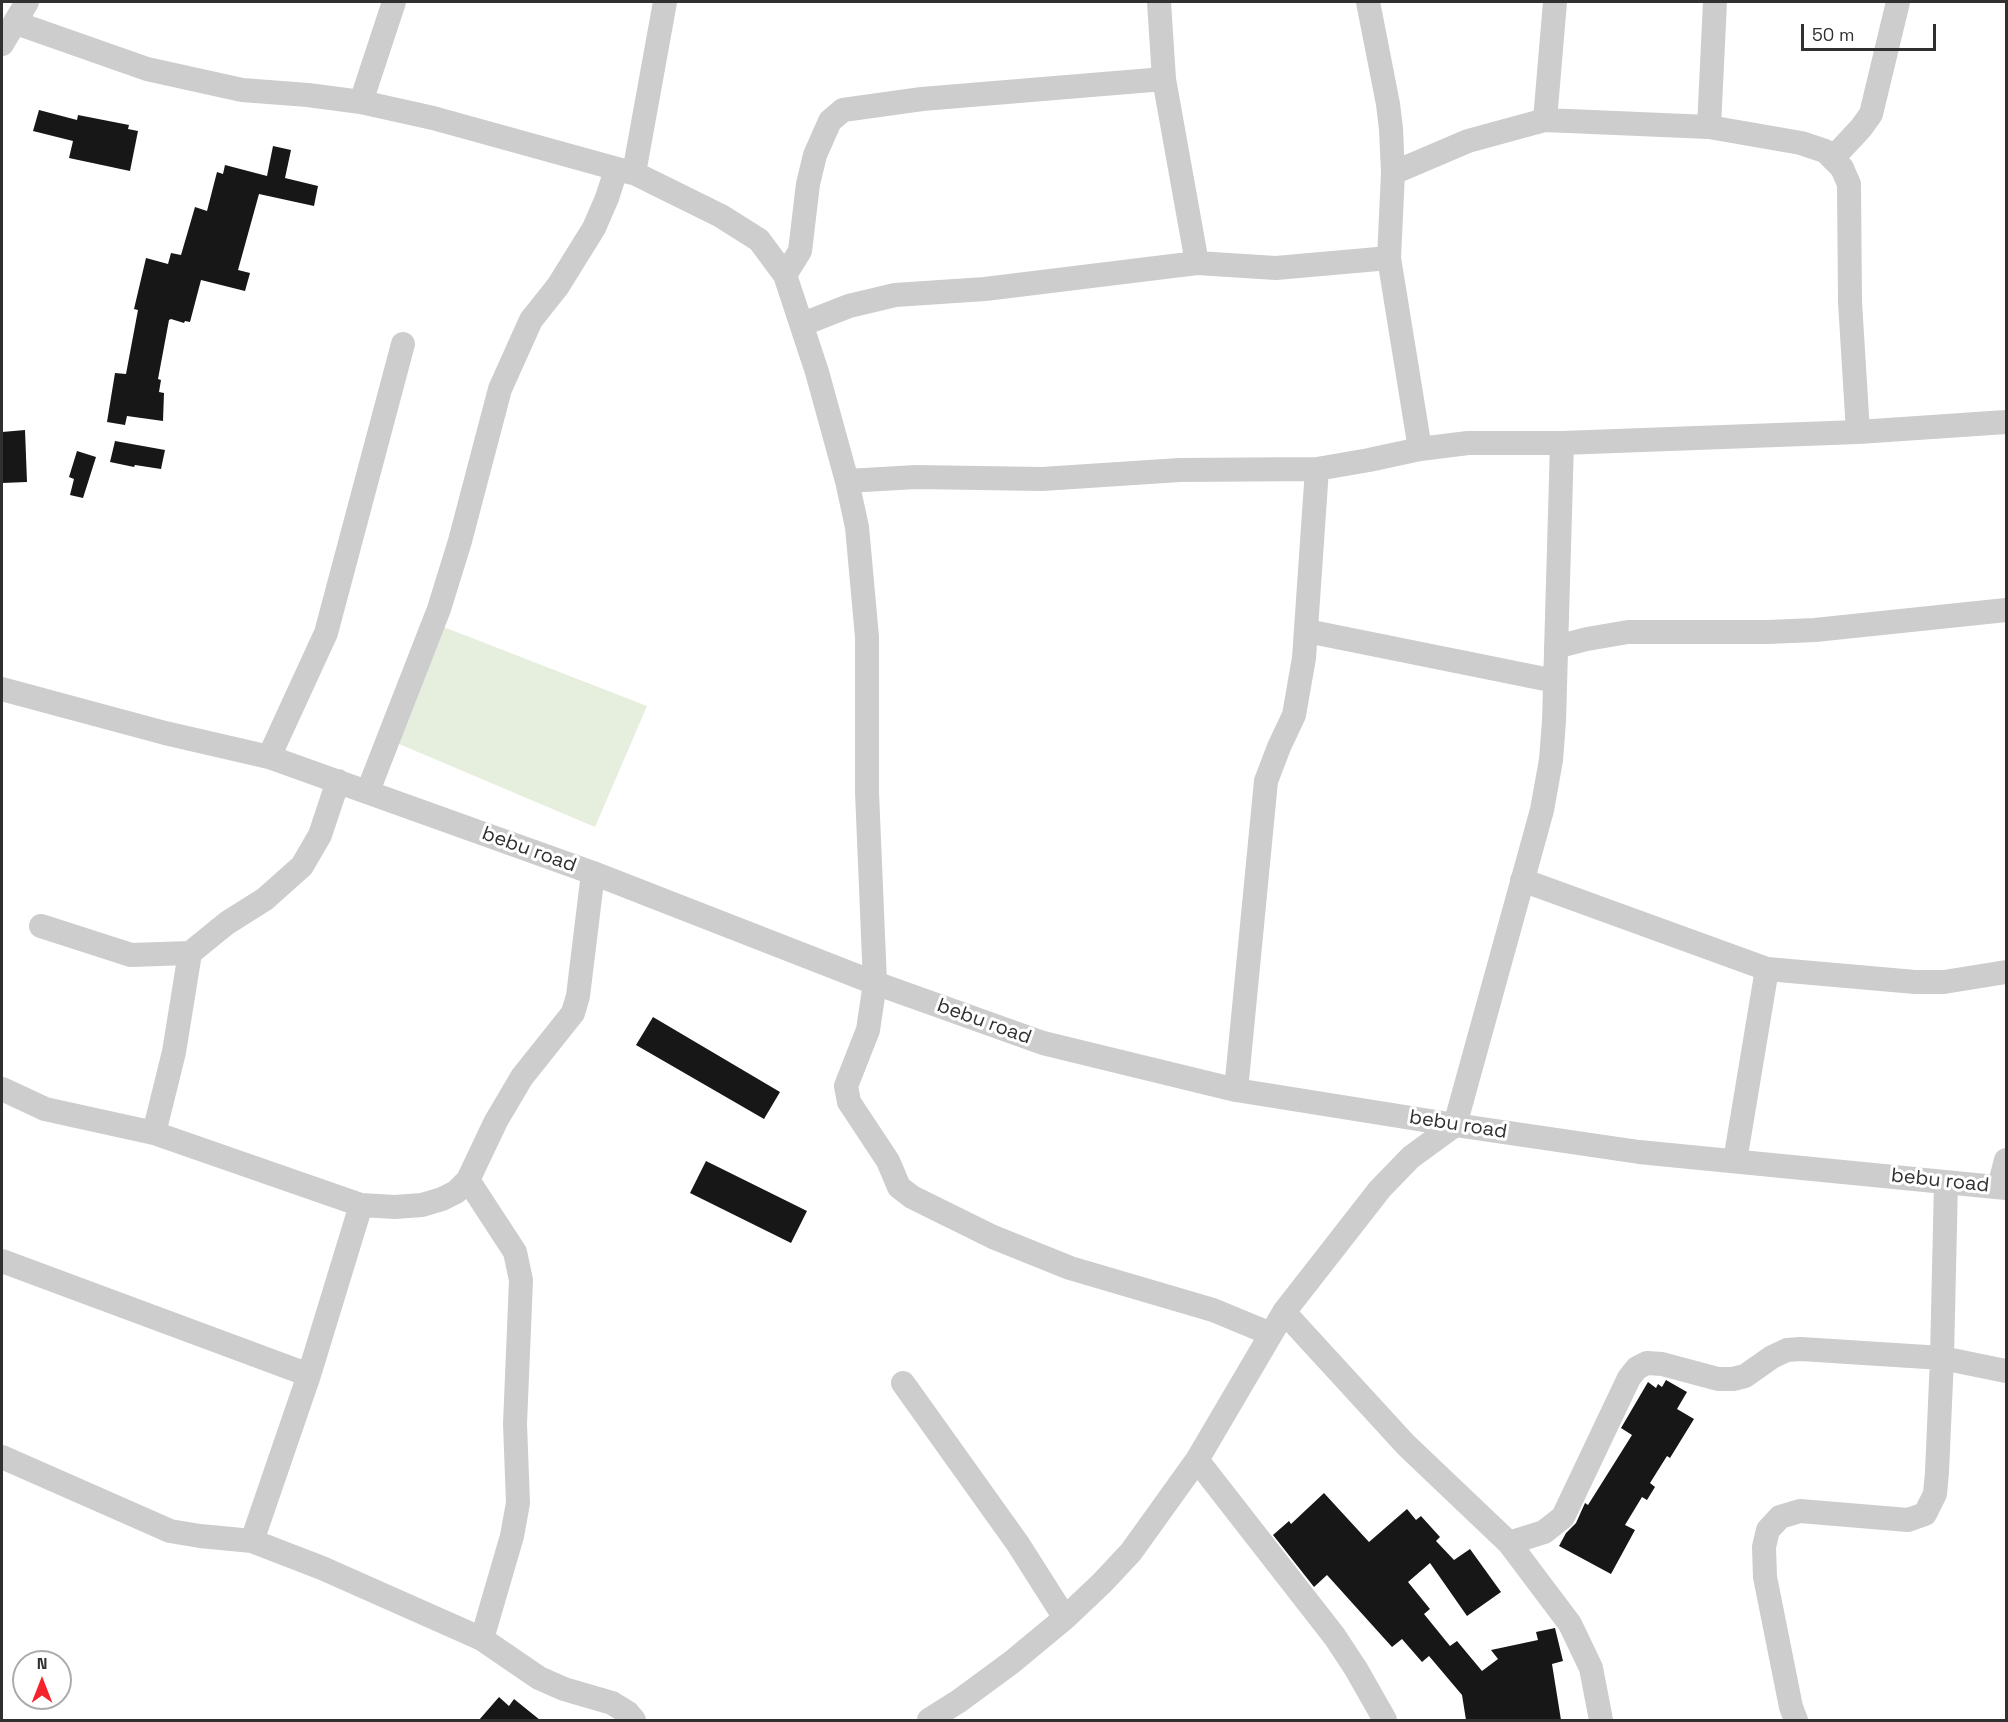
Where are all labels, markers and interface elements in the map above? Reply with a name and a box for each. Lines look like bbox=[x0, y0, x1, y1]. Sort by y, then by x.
scale bar bbox=[1804, 12, 1939, 50]
text: 50 m bbox=[1812, 23, 1854, 46]
street label: bebu road bbox=[479, 822, 579, 878]
street label: bebu road bbox=[934, 994, 1034, 1050]
street label: bebu road bbox=[1407, 1105, 1509, 1145]
street label: bebu road bbox=[1890, 1164, 1990, 1198]
north arrow bbox=[12, 1650, 72, 1710]
text: N bbox=[37, 1653, 47, 1674]

